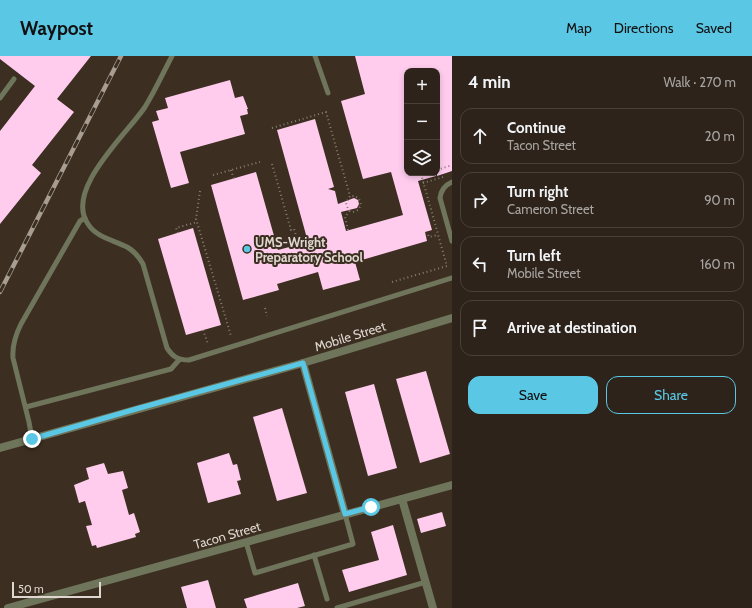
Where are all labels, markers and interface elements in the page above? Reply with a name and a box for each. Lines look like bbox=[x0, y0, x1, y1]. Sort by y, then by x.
text: Waypost bbox=[20, 17, 93, 40]
text: Map bbox=[566, 19, 592, 37]
text: Directions bbox=[614, 19, 674, 37]
text: Saved bbox=[696, 19, 732, 37]
map controls bbox=[404, 68, 440, 176]
button: + bbox=[404, 68, 440, 104]
text: 4 min bbox=[468, 72, 511, 92]
text: Walk · 270 m bbox=[664, 74, 736, 90]
button: − bbox=[404, 104, 440, 140]
text: Continue bbox=[507, 119, 566, 137]
icon: ahead bbox=[469, 125, 491, 147]
text: 20 m bbox=[705, 128, 735, 144]
text: Tacon Street bbox=[507, 137, 576, 153]
button: layers bbox=[404, 140, 440, 176]
text: Turn right bbox=[507, 183, 568, 201]
icon: right bbox=[469, 189, 491, 211]
text: 90 m bbox=[704, 192, 735, 208]
text: Cameron Street bbox=[507, 201, 594, 217]
place label: UMS-Wright Preparatory School bbox=[255, 234, 364, 265]
marker: UMS-Wright Preparatory School bbox=[242, 244, 252, 254]
text: Turn left bbox=[507, 247, 561, 265]
icon: left bbox=[469, 253, 491, 275]
text: 160 m bbox=[700, 256, 735, 272]
text: Mobile Street bbox=[507, 265, 581, 281]
street label: Mobile Street bbox=[313, 317, 388, 354]
icon: arrive bbox=[469, 317, 491, 339]
text: Arrive at destination bbox=[507, 319, 637, 337]
button: Save bbox=[468, 376, 598, 414]
button: Share bbox=[606, 376, 736, 414]
route end bbox=[23, 430, 41, 448]
route start bbox=[362, 498, 380, 516]
street label: Tacon Street bbox=[192, 518, 263, 552]
scale bar bbox=[12, 580, 101, 599]
text: 50 m bbox=[18, 582, 44, 596]

